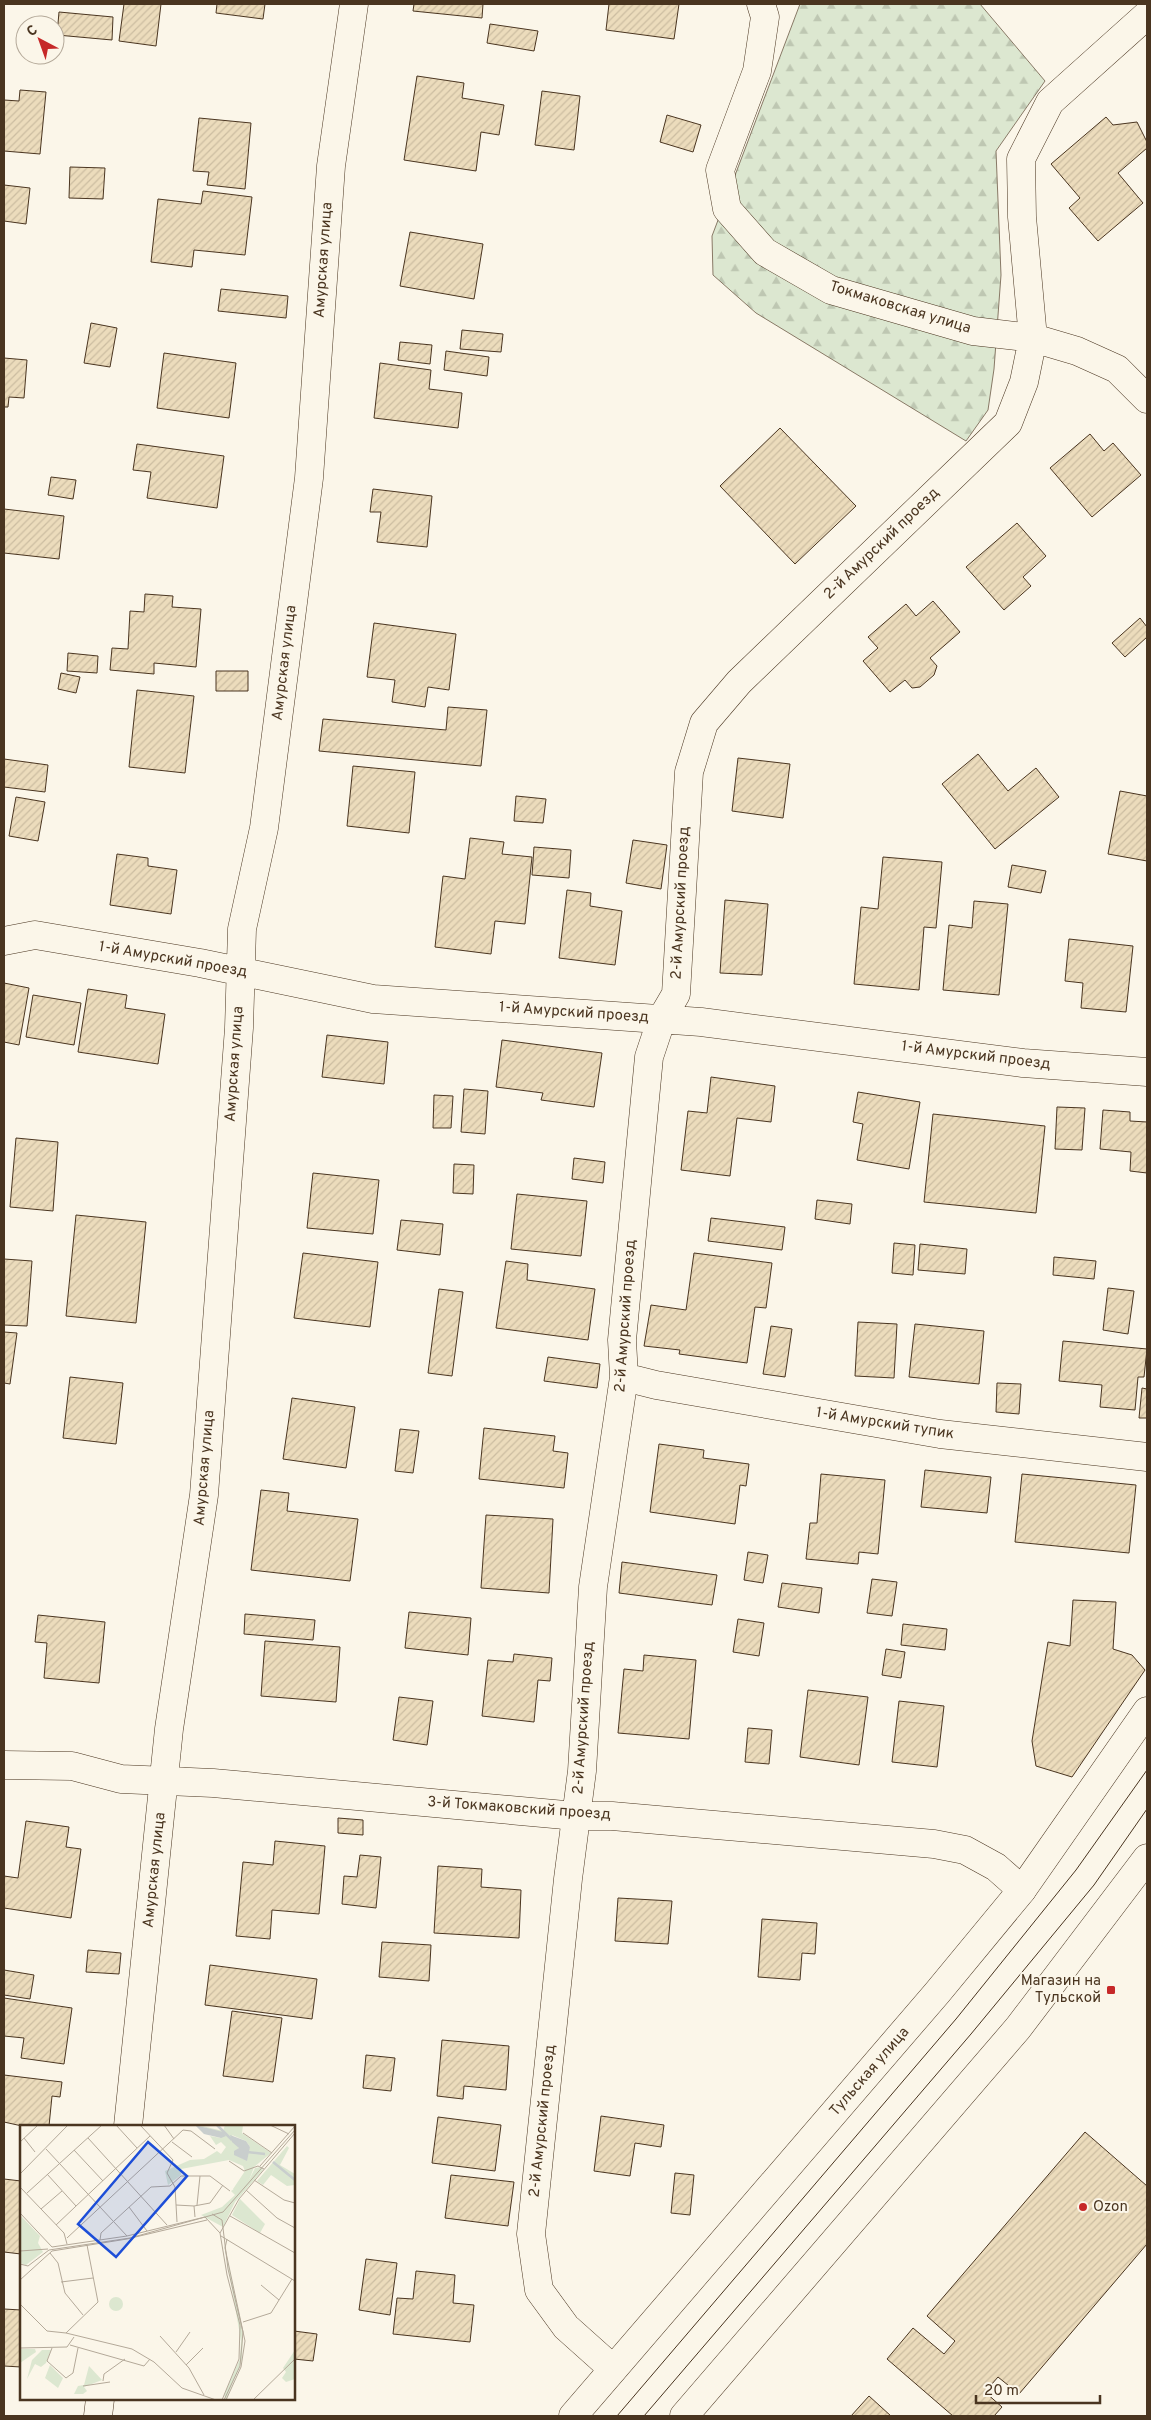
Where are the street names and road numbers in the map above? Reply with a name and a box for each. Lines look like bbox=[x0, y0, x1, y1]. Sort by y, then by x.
street label: Амурская улица bbox=[310, 201, 338, 319]
street label: Токмаковская улица bbox=[827, 277, 973, 339]
street label: 2-й Амурский проезд bbox=[820, 484, 944, 604]
street label: Амурская улица bbox=[268, 604, 302, 722]
street label: 2-й Амурский проезд bbox=[667, 826, 695, 980]
street label: 1-й Амурский проезд bbox=[97, 938, 249, 982]
street label: 1-й Амурский проезд bbox=[498, 998, 650, 1028]
street label: Амурская улица bbox=[221, 1005, 249, 1123]
street label: 1-й Амурский проезд bbox=[900, 1037, 1052, 1075]
street label: 2-й Амурский проезд bbox=[611, 1239, 641, 1393]
street label: 1-й Амурский тупик bbox=[815, 1404, 955, 1444]
street label: Амурская улица bbox=[190, 1409, 220, 1527]
street label: 2-й Амурский проезд bbox=[569, 1641, 599, 1795]
street label: 3-й Токмаковский проезд bbox=[427, 1793, 612, 1825]
street label: Амурская улица bbox=[139, 1811, 171, 1929]
street label: Тульская улица bbox=[826, 2023, 914, 2121]
street label: 2-й Амурский проезд bbox=[526, 2044, 560, 2198]

